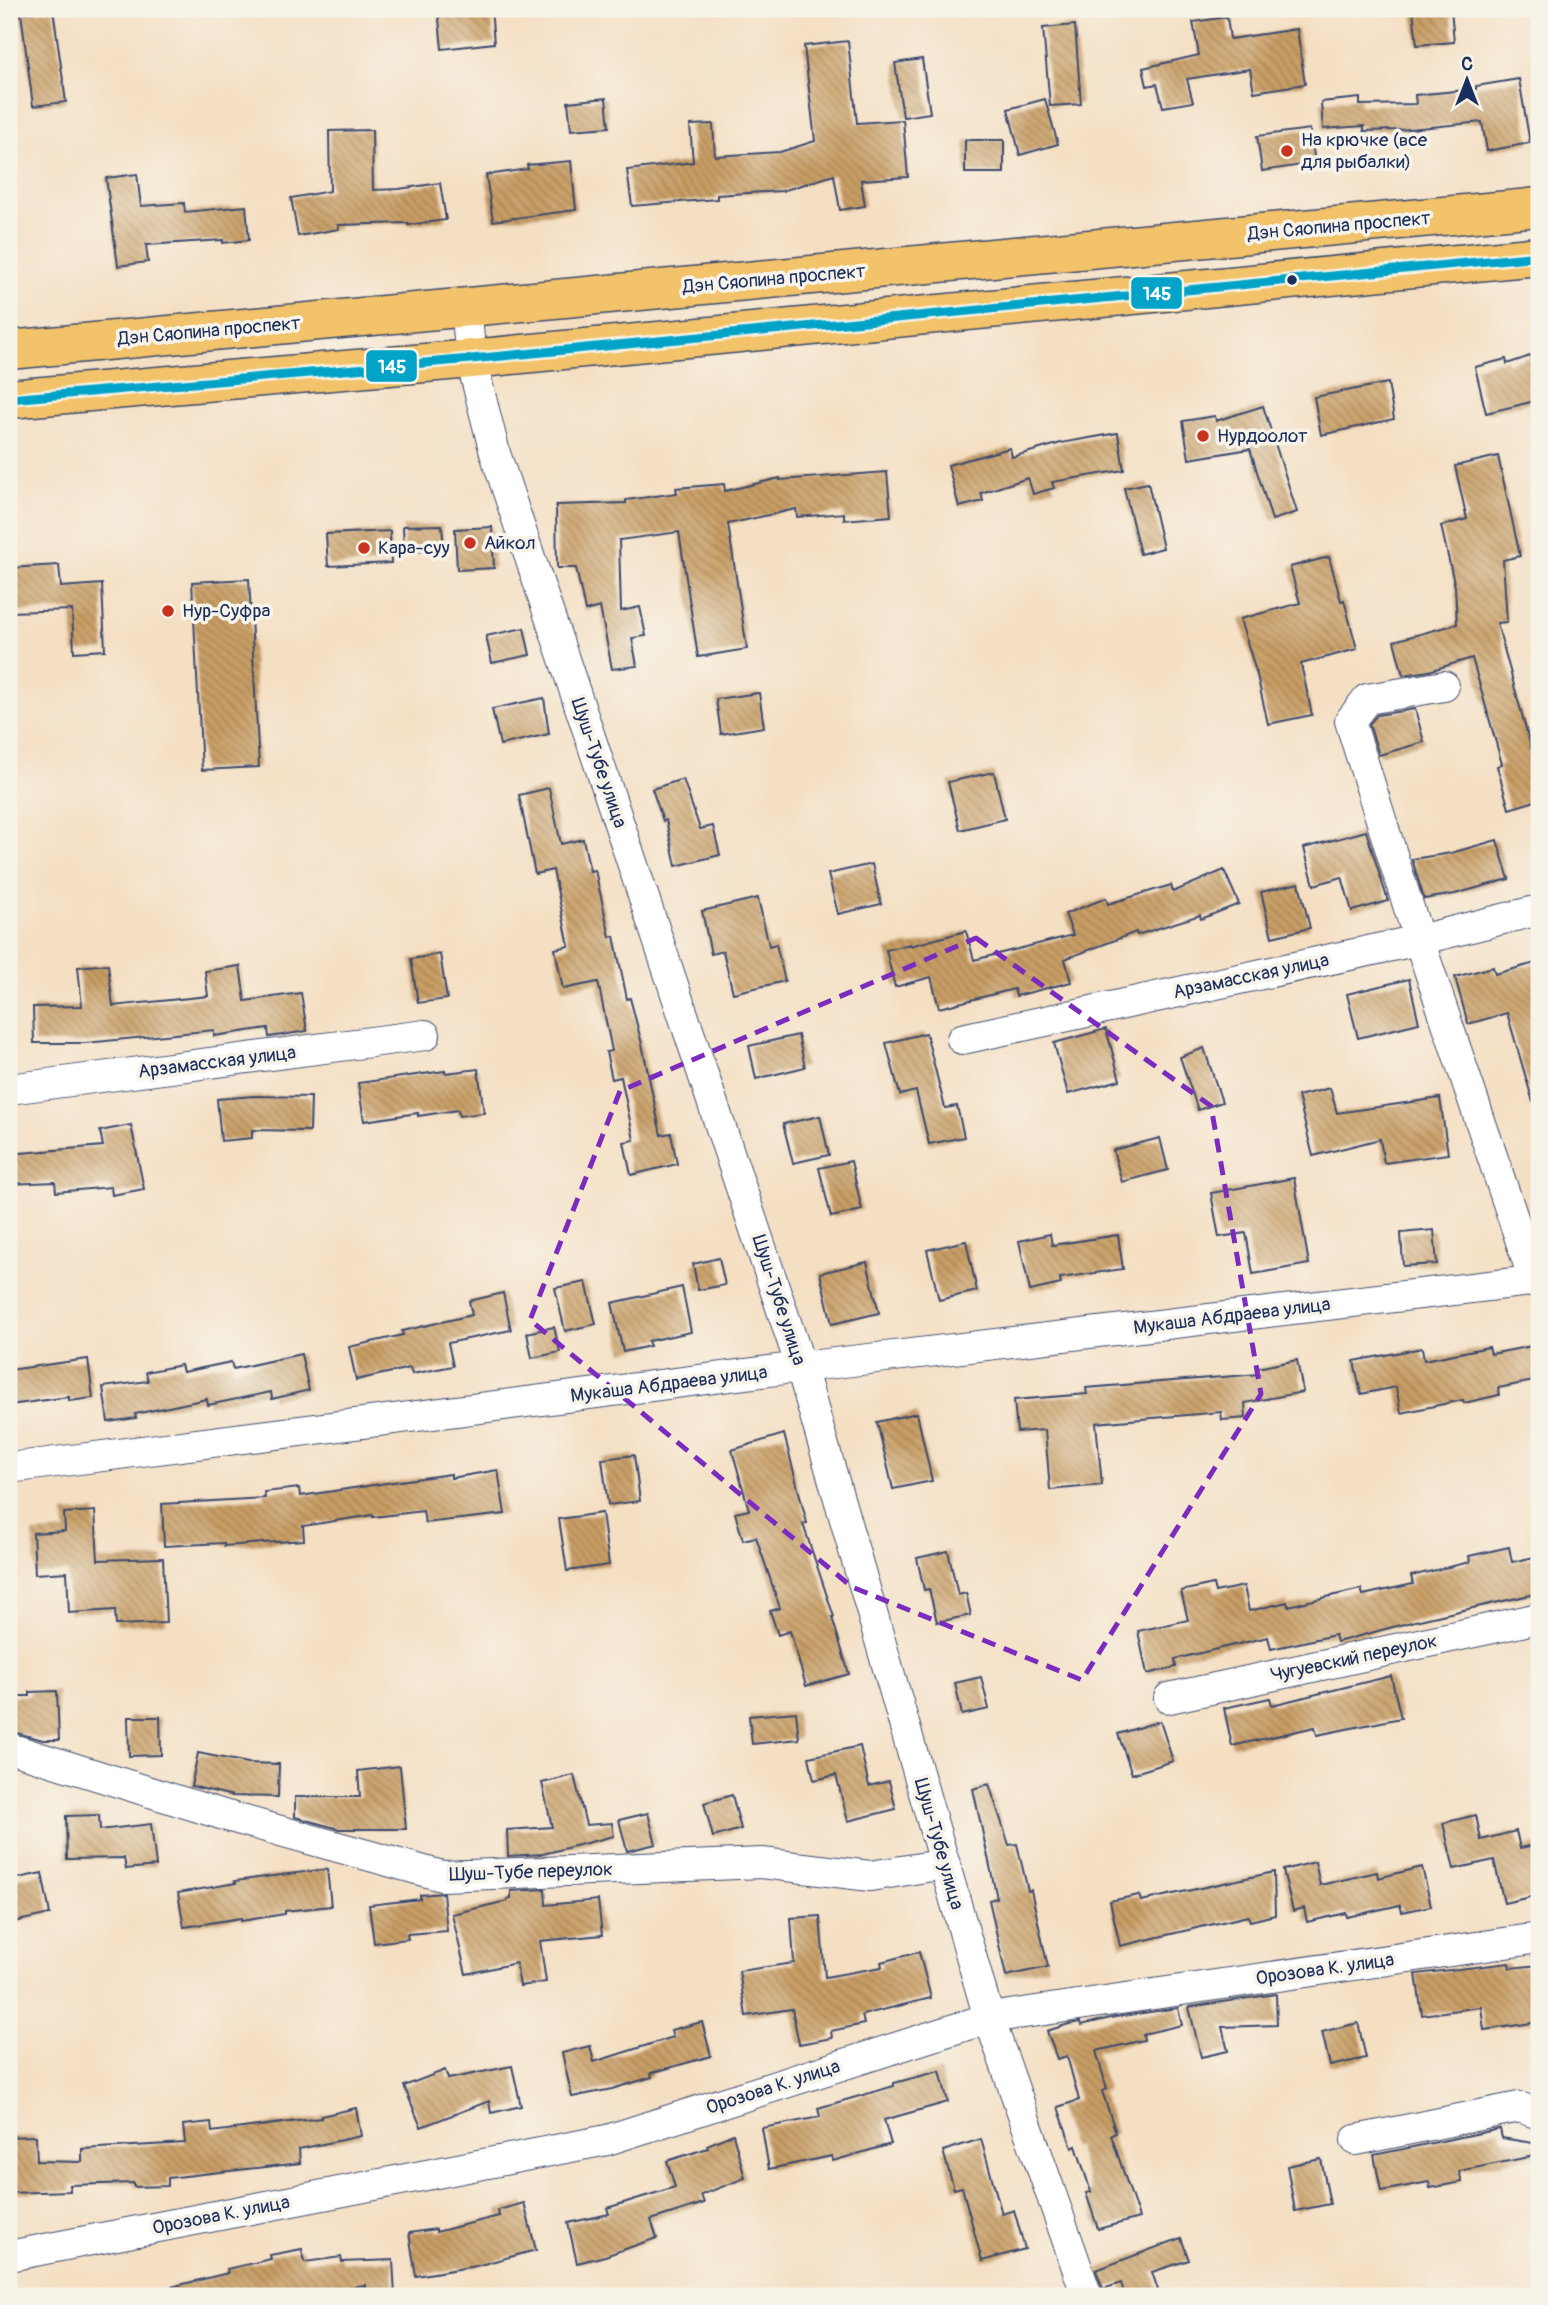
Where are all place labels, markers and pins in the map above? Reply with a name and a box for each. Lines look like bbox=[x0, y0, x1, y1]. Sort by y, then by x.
place label: На крючке (все для рыбалки) bbox=[1301, 128, 1428, 174]
marker: На крючке (все для рыбалки) bbox=[1279, 143, 1295, 159]
unlabelled marker bbox=[1285, 273, 1299, 287]
place label: Нурдоолот bbox=[1217, 424, 1308, 448]
marker: Нурдоолот bbox=[1195, 428, 1211, 444]
place label: Айкол bbox=[484, 531, 535, 555]
marker: Айкол bbox=[462, 535, 478, 551]
place label: Кара-суу bbox=[378, 536, 450, 560]
marker: Кара-суу bbox=[356, 540, 372, 556]
place label: Нур-Суфра bbox=[182, 599, 270, 623]
marker: Нур-Суфра bbox=[160, 603, 176, 619]

